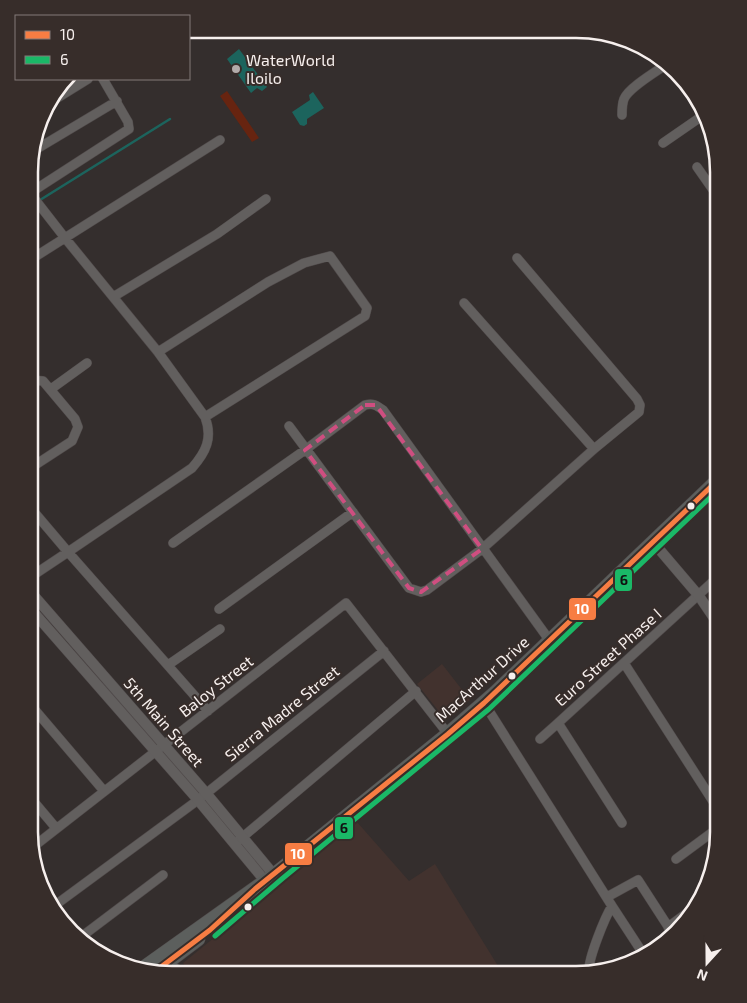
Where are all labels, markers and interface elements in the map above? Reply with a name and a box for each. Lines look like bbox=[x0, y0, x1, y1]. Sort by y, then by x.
legend bbox=[15, 15, 190, 80]
text: 10 bbox=[60, 25, 75, 43]
text: 6 bbox=[60, 50, 69, 68]
place label: WaterWorld Iloilo bbox=[246, 50, 335, 87]
marker: WaterWorld Iloilo bbox=[230, 63, 242, 75]
unlabelled marker bbox=[686, 501, 696, 511]
line badge: 6 bbox=[614, 568, 633, 592]
text: 6 bbox=[620, 571, 628, 588]
line badge: 10 bbox=[568, 597, 597, 621]
text: 10 bbox=[575, 600, 590, 617]
street label: Euro Street Phase I bbox=[550, 604, 665, 710]
street label: MacArthur Drive bbox=[431, 632, 532, 726]
street label: Baloy Street bbox=[175, 651, 256, 720]
street label: Sierra Madre Street bbox=[221, 661, 343, 765]
unlabelled marker bbox=[507, 671, 517, 681]
street label: 5th Main Street bbox=[121, 673, 208, 770]
line badge: 6 bbox=[334, 816, 354, 840]
text: 6 bbox=[340, 819, 348, 836]
line badge: 10 bbox=[284, 842, 313, 866]
text: 10 bbox=[291, 845, 306, 862]
unlabelled marker bbox=[243, 902, 253, 912]
north arrow bbox=[682, 938, 732, 988]
text: N bbox=[694, 966, 710, 985]

